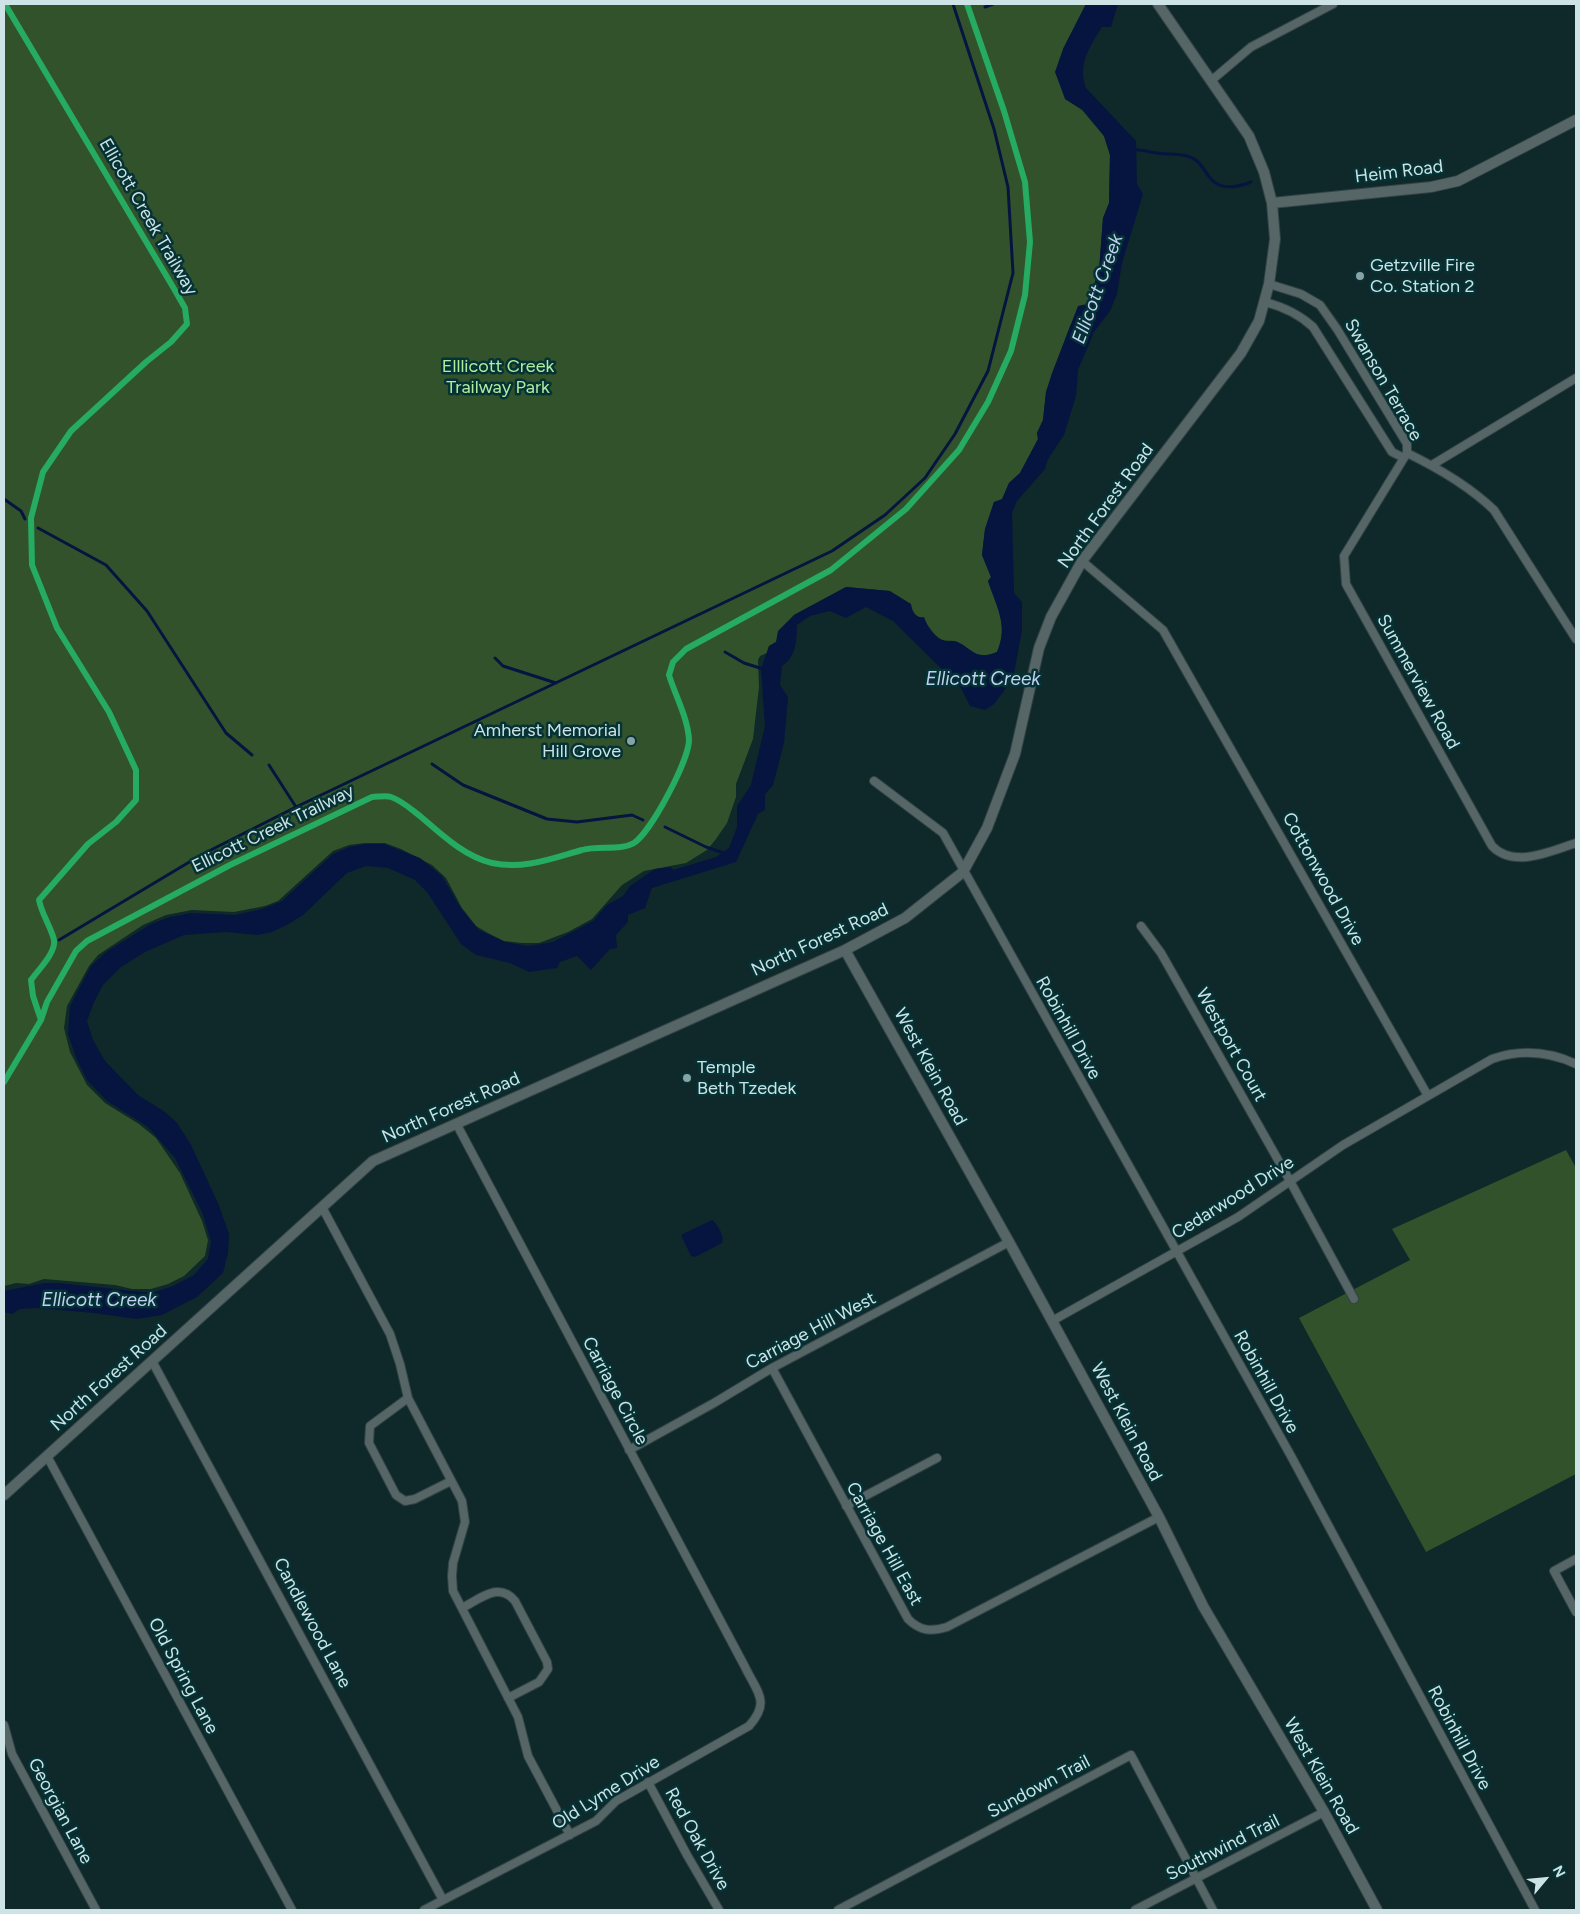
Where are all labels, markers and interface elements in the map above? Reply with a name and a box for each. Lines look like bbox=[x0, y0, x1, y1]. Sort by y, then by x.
street label: Ellicott Creek Trailway bbox=[94, 135, 202, 299]
street label: Heim Road bbox=[1354, 156, 1444, 188]
water label: Ellicott Creek bbox=[1068, 231, 1128, 347]
place label: Getzville Fire Co. Station 2 bbox=[1370, 255, 1475, 298]
marker: Getzville Fire Co. Station 2 bbox=[1354, 270, 1366, 282]
street label: Swanson Terrace bbox=[1339, 315, 1427, 445]
park label: Elllicott Creek Trailway Park bbox=[442, 356, 554, 398]
street label: North Forest Road bbox=[1054, 439, 1158, 573]
street label: Summerview Road bbox=[1372, 611, 1464, 753]
water label: Ellicott Creek bbox=[925, 668, 1041, 690]
place label: Amherst Memorial Hill Grove bbox=[474, 720, 621, 762]
marker: Amherst Memorial Hill Grove bbox=[625, 735, 637, 747]
street label: Ellicott Creek Trailway bbox=[188, 780, 358, 878]
street label: Cottonwood Drive bbox=[1278, 809, 1368, 949]
street label: North Forest Road bbox=[748, 899, 892, 981]
street label: Robinhill Drive bbox=[1031, 973, 1105, 1083]
street label: Westport Court bbox=[1191, 985, 1271, 1105]
street label: West Klein Road bbox=[889, 1005, 971, 1129]
place label: Temple Beth Tzedek bbox=[697, 1057, 796, 1100]
street label: North Forest Road bbox=[379, 1068, 523, 1148]
marker: Temple Beth Tzedek bbox=[681, 1072, 693, 1084]
street label: Cedarwood Drive bbox=[1168, 1152, 1298, 1244]
street label: Carriage Hill West bbox=[742, 1288, 880, 1374]
water label: Ellicott Creek bbox=[41, 1289, 157, 1311]
street label: North Forest Road bbox=[46, 1320, 172, 1436]
street label: Robinhill Drive bbox=[1229, 1327, 1303, 1437]
street label: Carriage Circle bbox=[577, 1333, 653, 1449]
street label: West Klein Road bbox=[1086, 1359, 1166, 1485]
street label: Carriage Hill East bbox=[841, 1479, 927, 1609]
street label: Candlewood Lane bbox=[269, 1554, 355, 1692]
street label: Old Spring Lane bbox=[143, 1614, 223, 1738]
street label: Robinhill Drive bbox=[1423, 1682, 1495, 1794]
street label: West Klein Road bbox=[1279, 1714, 1363, 1838]
street label: Old Lyme Drive bbox=[548, 1751, 664, 1835]
street label: Sundown Trail bbox=[984, 1751, 1094, 1823]
street label: Georgian Lane bbox=[23, 1754, 97, 1868]
street label: Red Oak Drive bbox=[660, 1784, 734, 1894]
street label: Southwind Trail bbox=[1163, 1810, 1283, 1886]
north arrow bbox=[1520, 1854, 1570, 1904]
text: N bbox=[1549, 1863, 1569, 1880]

